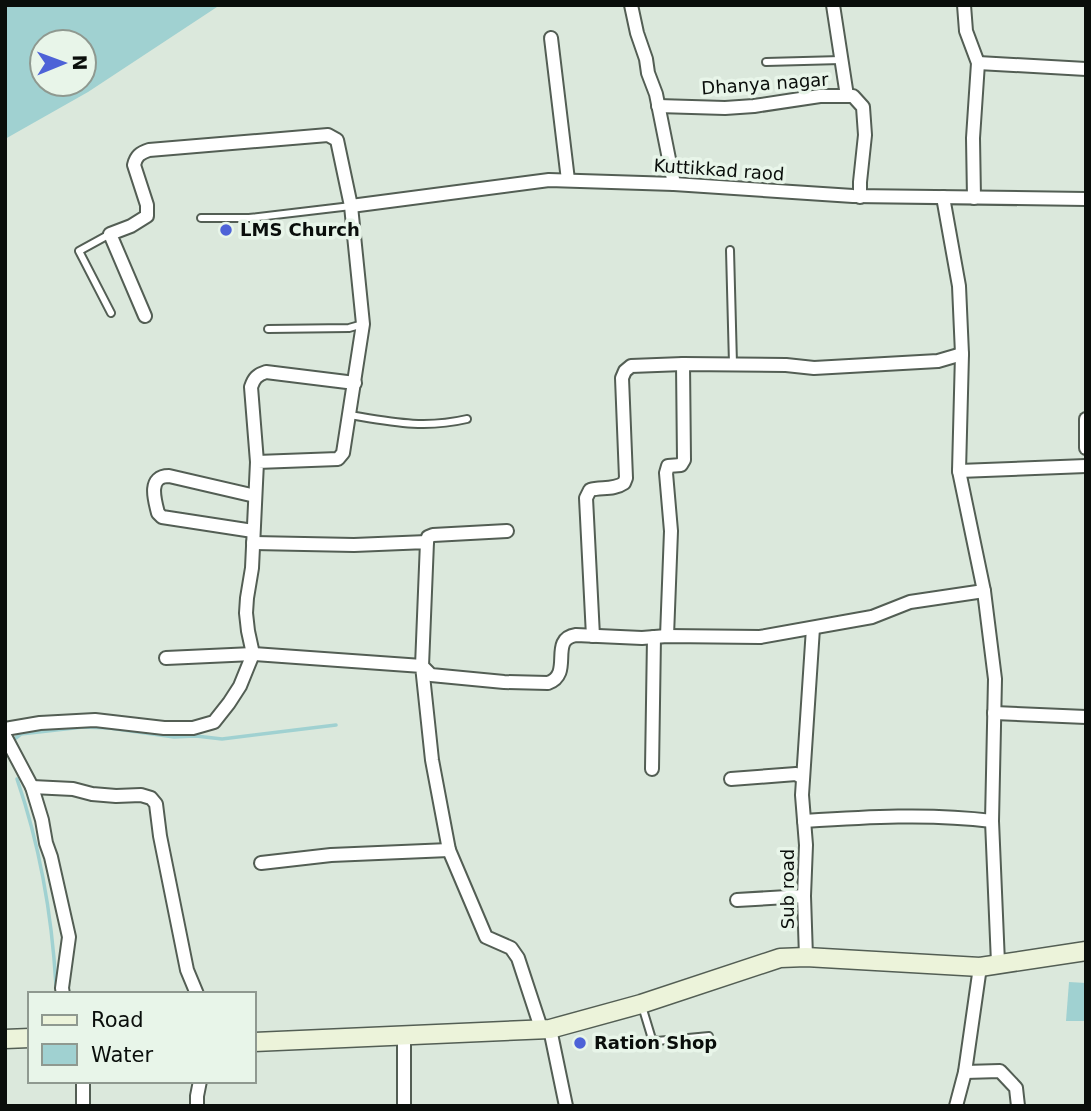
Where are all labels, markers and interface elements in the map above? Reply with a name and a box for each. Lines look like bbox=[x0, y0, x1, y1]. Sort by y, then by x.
north arrow bbox=[28, 28, 98, 98]
text: N bbox=[69, 55, 91, 71]
street label: Dhanya nagar bbox=[701, 69, 830, 98]
street label: Kuttikkad raod bbox=[653, 154, 785, 185]
place label: LMS Church bbox=[240, 219, 360, 240]
marker: LMS Church bbox=[218, 222, 234, 238]
street label: Sub road bbox=[777, 849, 798, 929]
legend bbox=[28, 992, 256, 1083]
text: Road bbox=[91, 1008, 144, 1032]
place label: Ration Shop bbox=[594, 1032, 717, 1053]
marker: Ration Shop bbox=[572, 1035, 588, 1051]
text: Water bbox=[91, 1043, 153, 1067]

